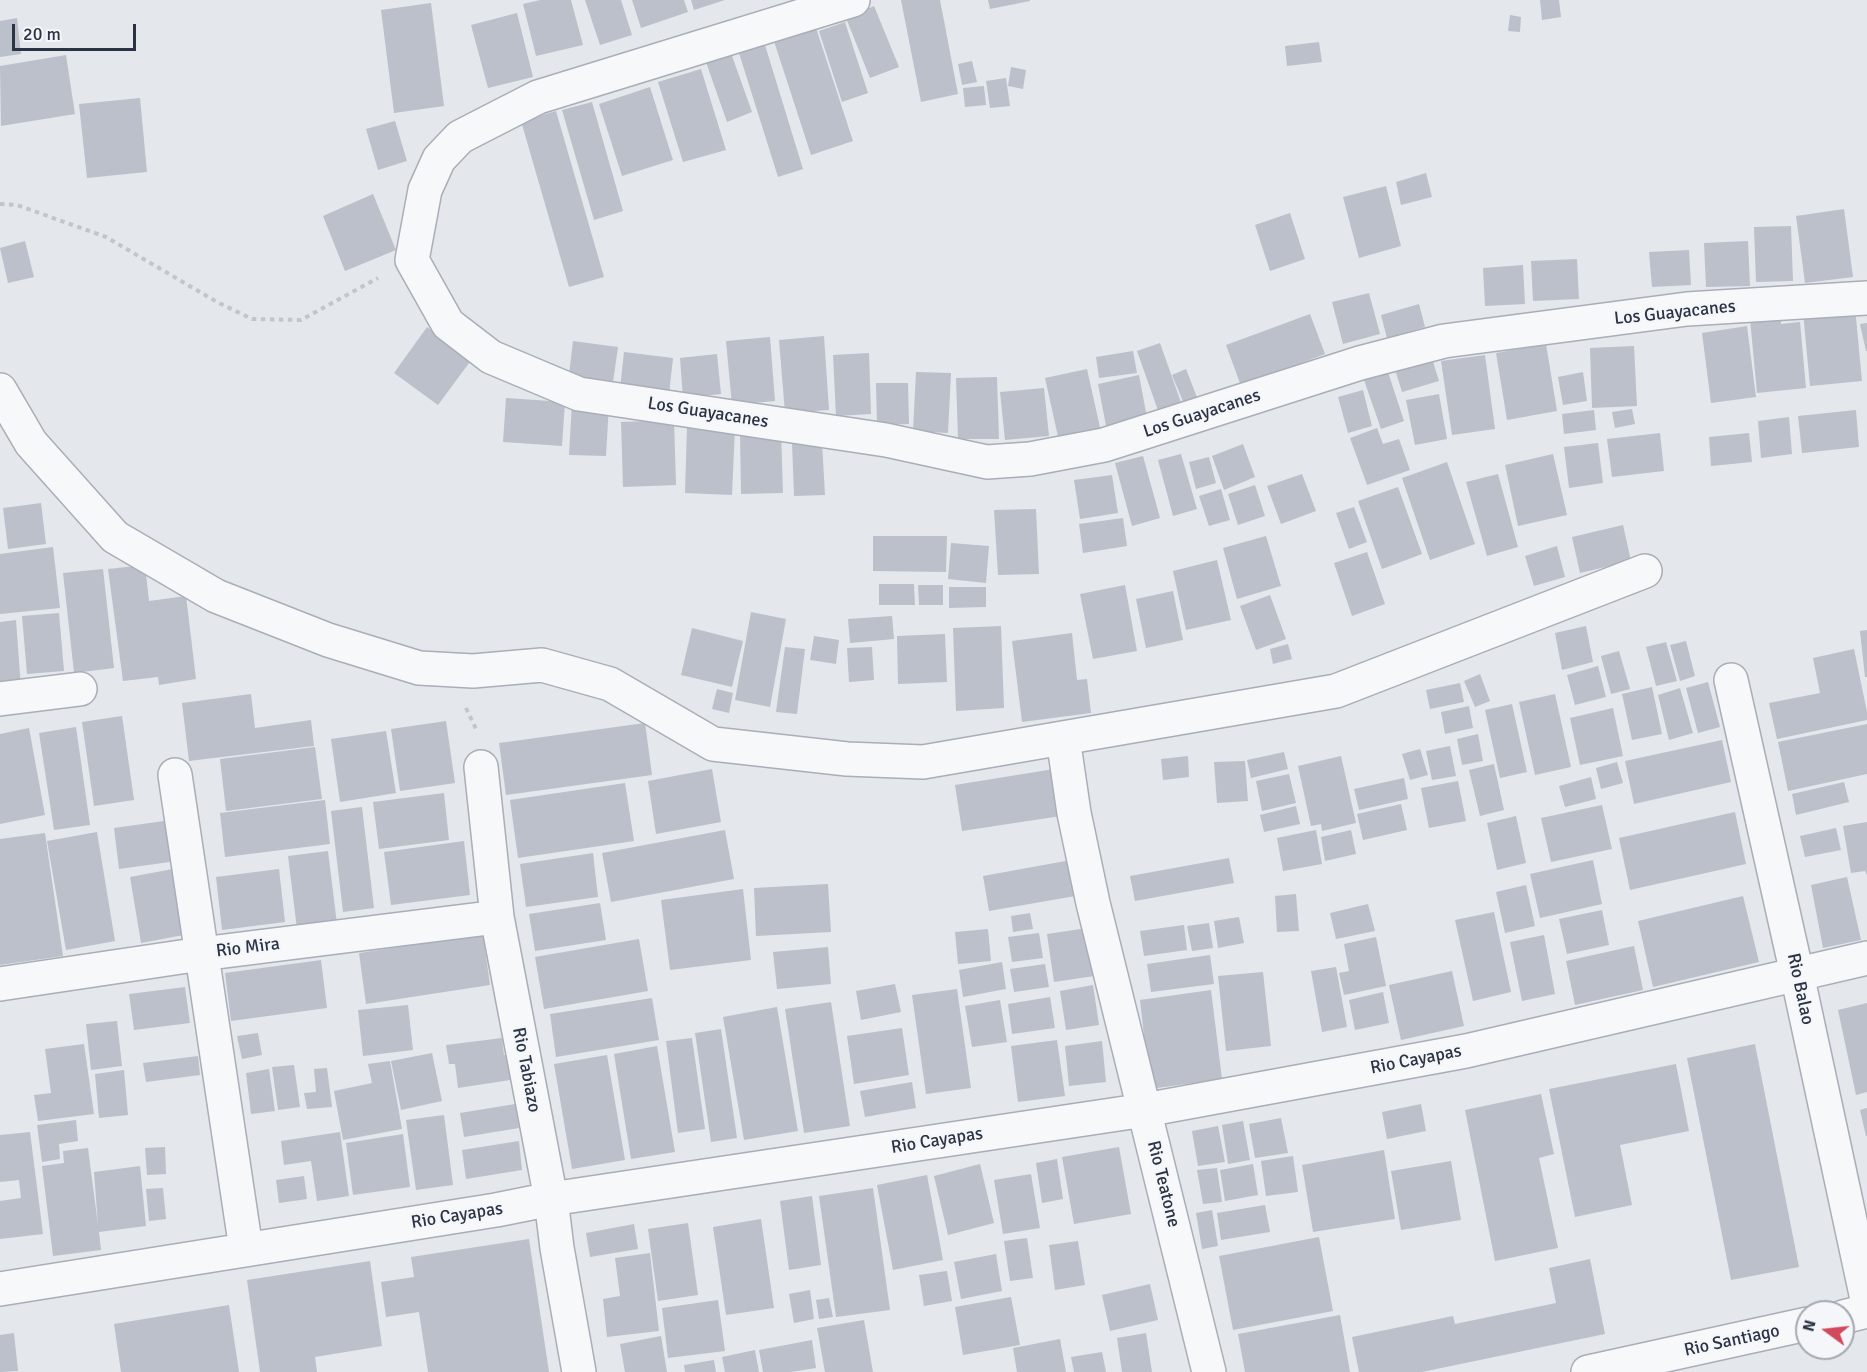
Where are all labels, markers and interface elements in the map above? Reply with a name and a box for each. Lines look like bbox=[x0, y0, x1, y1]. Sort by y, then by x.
scale bar bbox=[15, 12, 140, 50]
text: 20 m bbox=[23, 23, 61, 45]
street label: Los Guayacanes bbox=[1613, 296, 1737, 330]
street label: Los Guayacanes bbox=[1141, 385, 1263, 443]
street label: Los Guayacanes bbox=[646, 393, 770, 433]
street label: Rio Mira bbox=[215, 933, 281, 963]
street label: Rio Balao bbox=[1782, 951, 1818, 1027]
street label: Rio Tabiazo bbox=[507, 1026, 545, 1114]
street label: Rio Cayapas bbox=[1369, 1041, 1463, 1079]
street label: Rio Cayapas bbox=[890, 1123, 984, 1159]
street label: Rio Teatone bbox=[1142, 1138, 1184, 1230]
street label: Rio Cayapas bbox=[410, 1198, 504, 1234]
north arrow bbox=[1795, 1300, 1855, 1360]
text: N bbox=[1798, 1318, 1821, 1334]
street label: Rio Santiago bbox=[1682, 1320, 1782, 1362]

